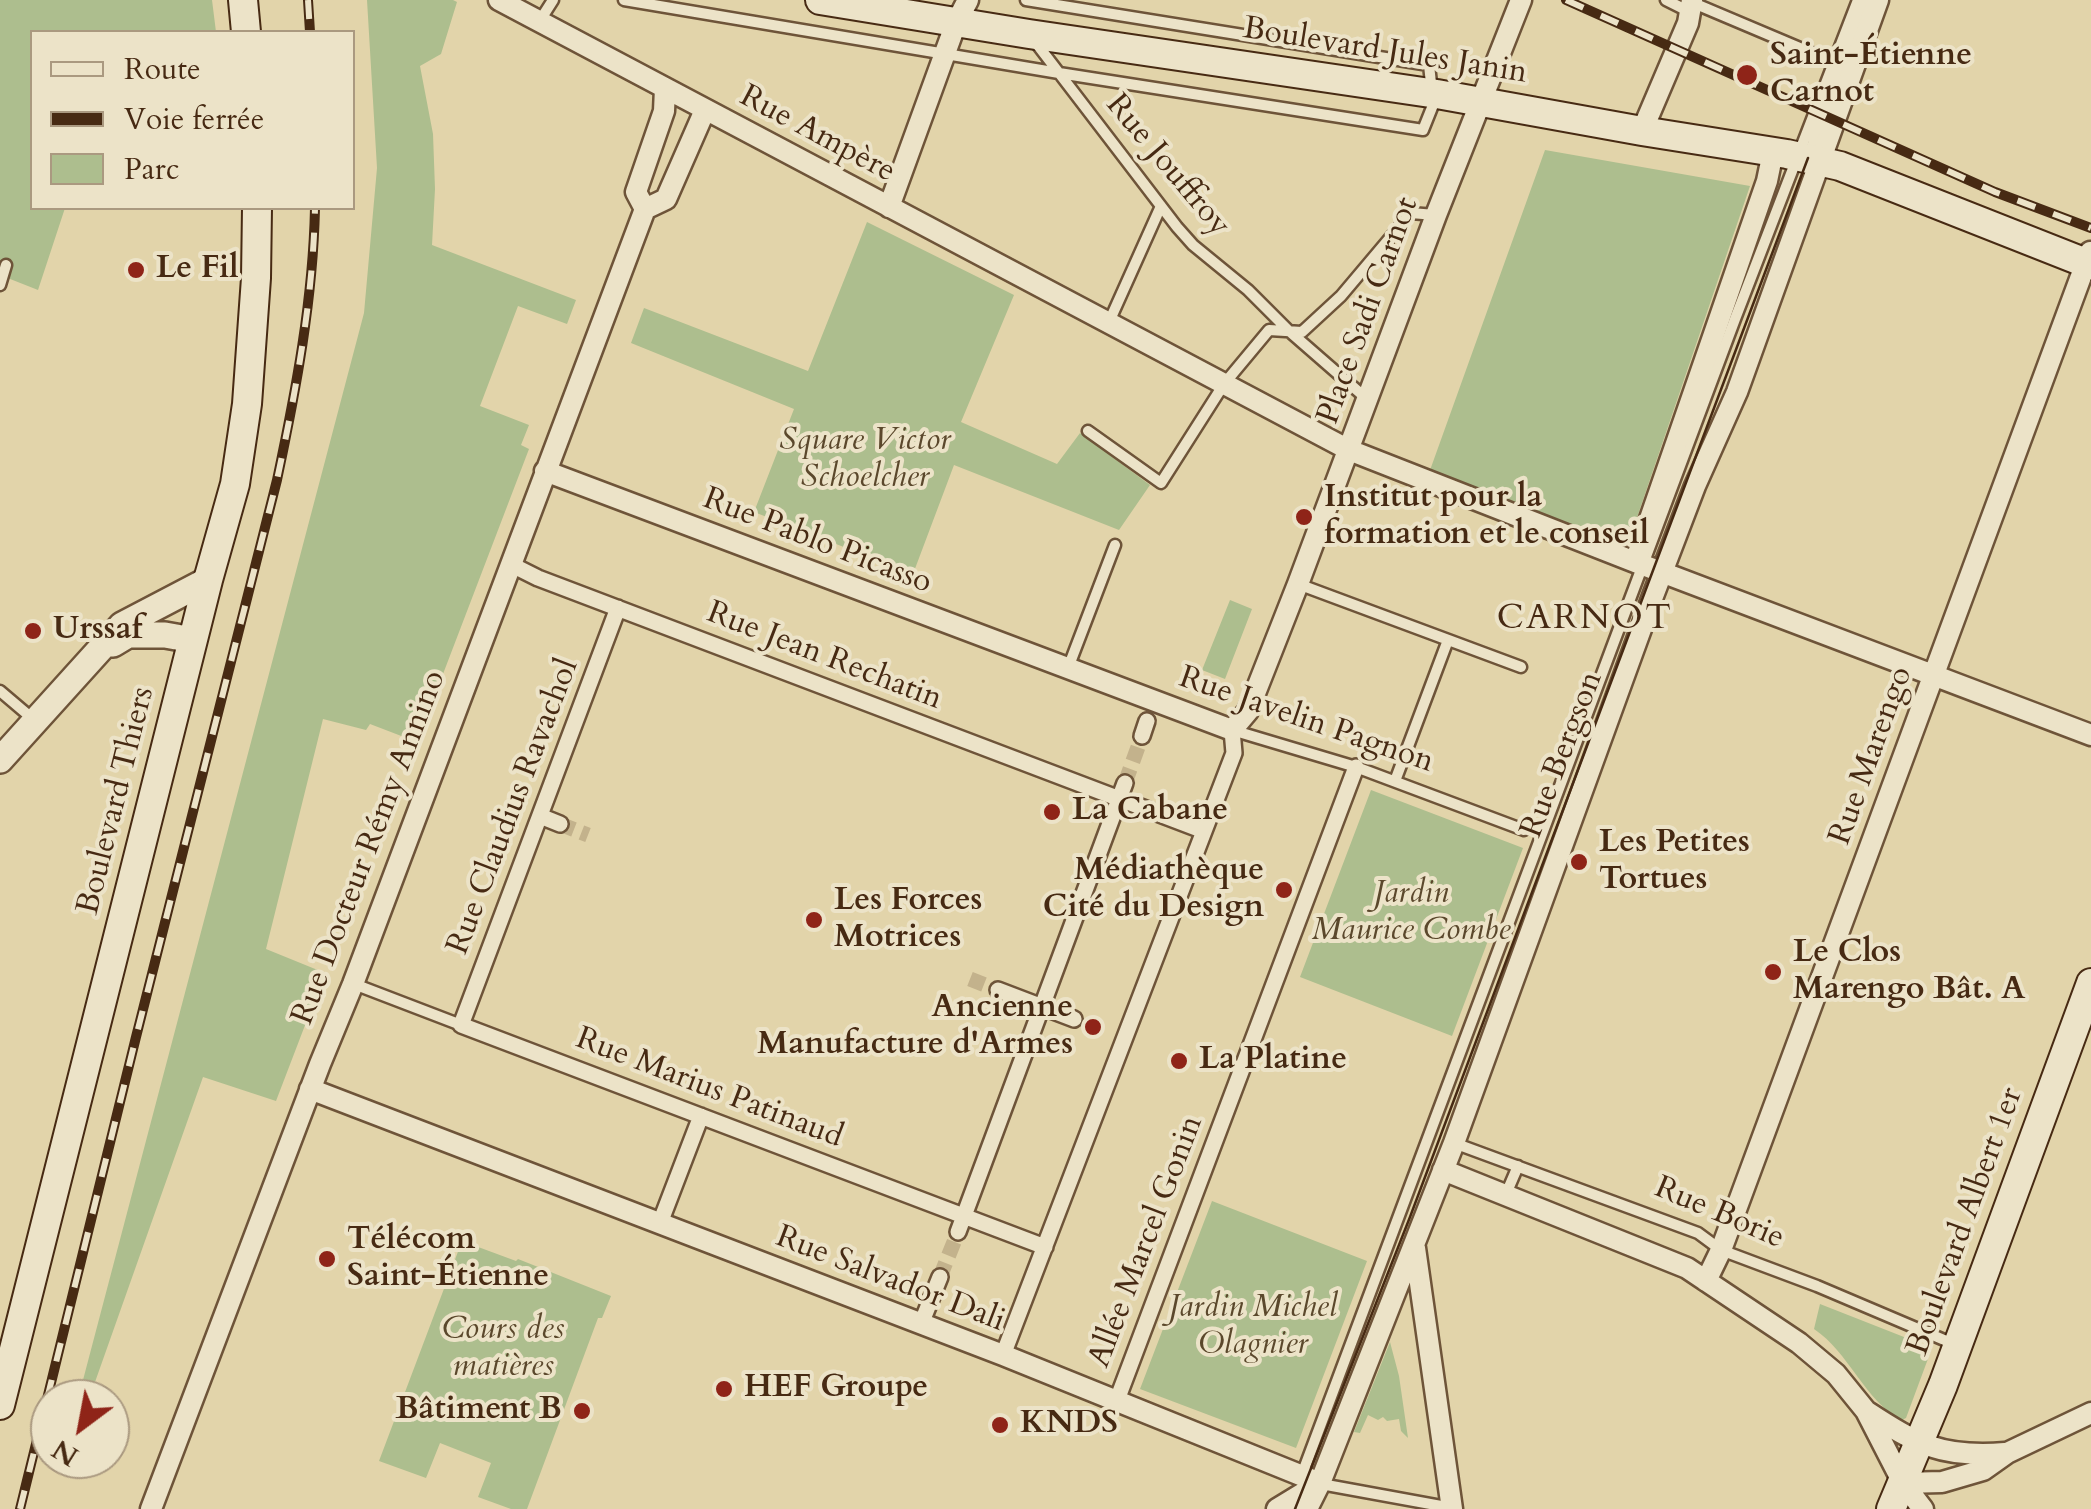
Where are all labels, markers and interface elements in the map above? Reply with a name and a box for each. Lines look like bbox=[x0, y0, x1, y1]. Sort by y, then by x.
street label: Boulevard Jules Janin bbox=[1240, 11, 1530, 93]
legend bbox=[30, 30, 355, 210]
place label: Saint-Étienne Carnot bbox=[1770, 38, 1972, 113]
text: Route bbox=[124, 49, 201, 90]
marker: Saint-Étienne Carnot bbox=[1734, 62, 1760, 88]
street label: Rue Ampère bbox=[733, 78, 901, 192]
street label: Rue Jouffroy bbox=[1096, 87, 1238, 245]
text: Voie ferrée bbox=[124, 99, 264, 140]
text: Parc bbox=[124, 149, 179, 190]
street label: Place Sadi Carnot bbox=[1310, 192, 1428, 430]
place label: Le Fil bbox=[156, 251, 238, 289]
marker: Le Fil bbox=[125, 259, 147, 281]
park label: Square Victor Schoelcher bbox=[779, 423, 951, 498]
place label: Institut pour la formation et le conseil bbox=[1324, 480, 1649, 555]
street label: Rue Pablo Picasso bbox=[697, 481, 937, 603]
marker: Institut pour la formation et le conseil bbox=[1293, 506, 1315, 528]
street label: Rue Jean Rechatin bbox=[701, 594, 947, 720]
district label: CARNOT bbox=[1497, 599, 1673, 641]
place label: Urssaf bbox=[53, 612, 142, 650]
marker: Urssaf bbox=[22, 620, 44, 642]
street label: Rue Claudius Ravachol bbox=[440, 654, 588, 960]
street label: Rue Javelin Pagnon bbox=[1174, 659, 1438, 783]
street label: Rue Marengo bbox=[1822, 662, 1922, 850]
street label: Rue Docteur Rémy Annino bbox=[285, 666, 455, 1030]
street label: Rue Bergson bbox=[1514, 666, 1612, 844]
street label: Boulevard Thiers bbox=[70, 683, 164, 919]
place label: La Cabane bbox=[1072, 793, 1228, 831]
marker: La Cabane bbox=[1041, 801, 1063, 823]
place label: Les Petites Tortues bbox=[1599, 825, 1750, 900]
marker: Les Petites Tortues bbox=[1568, 851, 1590, 873]
place label: Médiathèque Cité du Design bbox=[1043, 853, 1264, 928]
park label: Jardin Maurice Combe bbox=[1311, 876, 1511, 951]
marker: Médiathèque Cité du Design bbox=[1273, 879, 1295, 901]
place label: Les Forces Motrices bbox=[834, 883, 982, 958]
marker: Les Forces Motrices bbox=[803, 909, 825, 931]
place label: Le Clos Marengo Bât. A bbox=[1793, 935, 2025, 1010]
marker: Le Clos Marengo Bât. A bbox=[1762, 961, 1784, 983]
place label: Ancienne Manufacture d'Armes bbox=[757, 990, 1073, 1065]
marker: Ancienne Manufacture d'Armes bbox=[1082, 1016, 1104, 1038]
street label: Rue Marius Patinaud bbox=[570, 1020, 848, 1158]
place label: La Platine bbox=[1199, 1042, 1347, 1080]
marker: La Platine bbox=[1168, 1050, 1190, 1072]
street label: Boulevard Albert 1er bbox=[1900, 1083, 2032, 1361]
street label: Allée Marcel Gonin bbox=[1081, 1111, 1213, 1373]
street label: Rue Borie bbox=[1648, 1170, 1790, 1258]
street label: Rue Salvador Dali bbox=[770, 1219, 1010, 1341]
place label: Télécom Saint-Étienne bbox=[347, 1222, 549, 1297]
marker: Télécom Saint-Étienne bbox=[316, 1248, 338, 1270]
park label: Jardin Michel Olagnier bbox=[1168, 1290, 1338, 1365]
park label: Cours des matières bbox=[442, 1312, 564, 1387]
place label: HEF Groupe bbox=[744, 1370, 928, 1408]
marker: HEF Groupe bbox=[713, 1378, 735, 1400]
north arrow bbox=[30, 1379, 130, 1479]
place label: Bâtiment B bbox=[395, 1392, 562, 1430]
marker: Bâtiment B bbox=[571, 1400, 593, 1422]
place label: KNDS bbox=[1020, 1406, 1118, 1444]
marker: KNDS bbox=[989, 1414, 1011, 1436]
text: N bbox=[45, 1430, 86, 1475]

